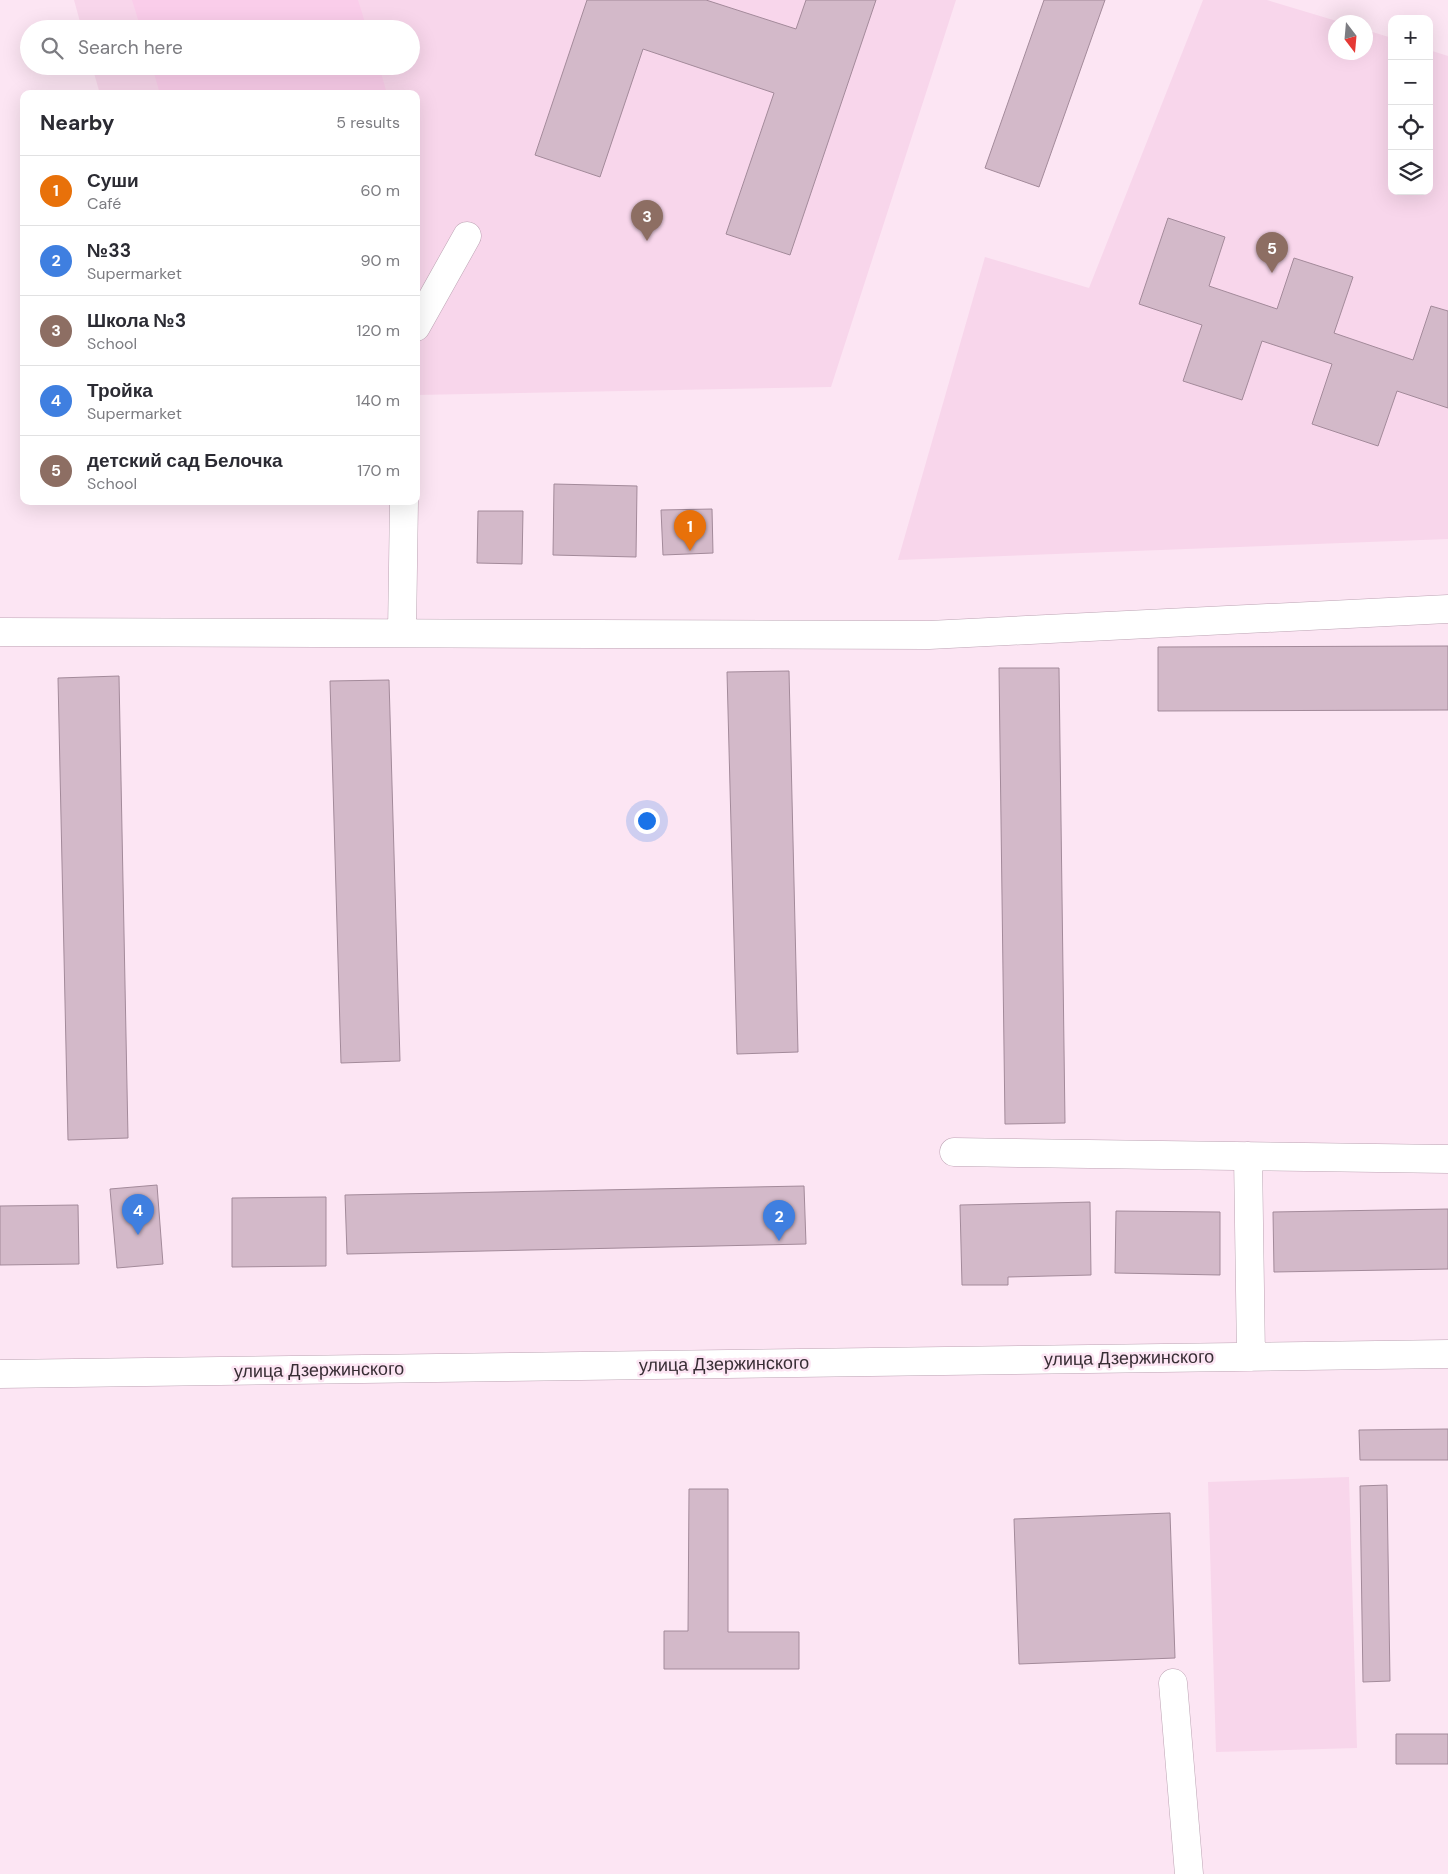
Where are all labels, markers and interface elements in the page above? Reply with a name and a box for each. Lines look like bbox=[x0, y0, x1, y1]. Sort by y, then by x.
north arrow bbox=[1328, 15, 1373, 60]
map controls bbox=[1388, 15, 1433, 195]
button: + bbox=[1388, 15, 1433, 60]
search box bbox=[20, 20, 420, 75]
icon: search bbox=[38, 34, 66, 62]
text: Search here bbox=[78, 35, 183, 60]
button: − bbox=[1388, 60, 1433, 105]
button: locate bbox=[1388, 105, 1433, 150]
text: Nearby bbox=[40, 109, 114, 137]
text: 5 results bbox=[336, 112, 400, 133]
button: layers bbox=[1388, 150, 1433, 195]
text: Суши bbox=[87, 168, 139, 193]
text: 1 bbox=[53, 180, 59, 201]
text: 60 m bbox=[360, 180, 400, 201]
text: Café bbox=[87, 193, 121, 214]
pin: 3 bbox=[631, 200, 663, 241]
pin: 5 bbox=[1256, 232, 1288, 273]
text: №33 bbox=[87, 238, 131, 263]
text: 2 bbox=[51, 250, 61, 271]
text: 90 m bbox=[360, 250, 400, 271]
text: Supermarket bbox=[87, 263, 182, 284]
text: Школа №3 bbox=[87, 308, 186, 333]
text: 3 bbox=[51, 320, 61, 341]
text: 120 m bbox=[356, 320, 400, 341]
text: School bbox=[87, 333, 137, 354]
text: Тройка bbox=[87, 378, 153, 403]
text: 4 bbox=[51, 390, 61, 411]
text: 140 m bbox=[356, 390, 400, 411]
text: Supermarket bbox=[87, 403, 182, 424]
text: детский сад Белочка bbox=[87, 448, 283, 473]
text: 5 bbox=[51, 460, 61, 481]
text: 170 m bbox=[357, 460, 400, 481]
text: School bbox=[87, 473, 137, 494]
pin: 1 bbox=[674, 510, 706, 551]
your location bbox=[634, 808, 660, 834]
pin: 4 bbox=[122, 1194, 154, 1235]
pin: 2 bbox=[763, 1200, 795, 1241]
street label: улица Дзержинского bbox=[1044, 1345, 1214, 1371]
street label: улица Дзержинского bbox=[639, 1351, 809, 1377]
street label: улица Дзержинского bbox=[234, 1357, 404, 1383]

